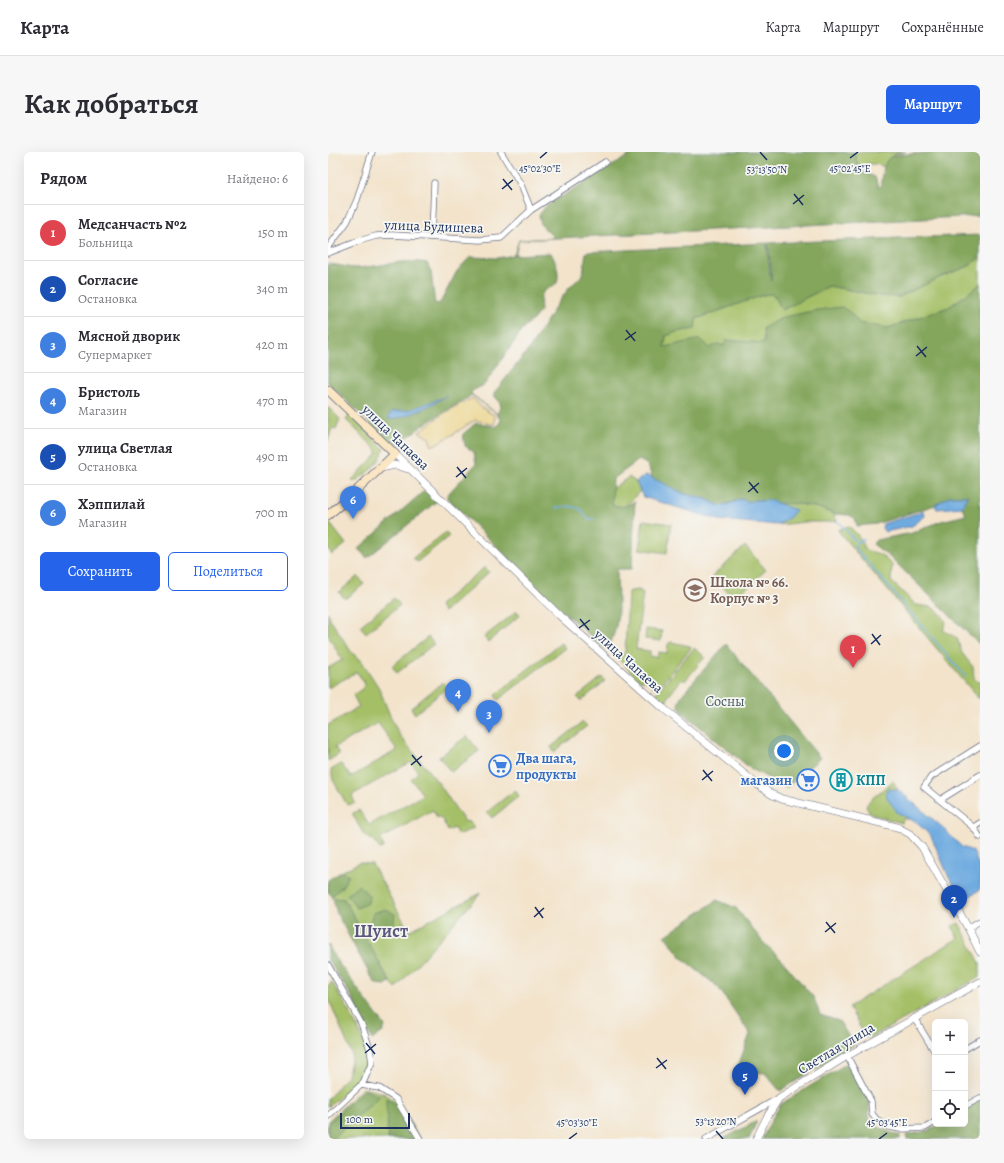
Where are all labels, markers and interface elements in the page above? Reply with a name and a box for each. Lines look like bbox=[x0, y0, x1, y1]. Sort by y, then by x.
text: Карта bbox=[20, 15, 69, 41]
text: Карта bbox=[766, 18, 801, 37]
text: Маршрут bbox=[823, 18, 879, 37]
text: Сохранённые bbox=[901, 18, 984, 37]
text: Как добраться bbox=[24, 85, 199, 123]
button: Маршрут bbox=[886, 85, 980, 124]
text: 45°02'30"E bbox=[519, 162, 561, 175]
text: 45°02'45"E bbox=[829, 162, 871, 175]
text: 53°13'50"N bbox=[747, 163, 787, 176]
text: Рядом bbox=[40, 167, 87, 190]
text: Найдено: 6 bbox=[227, 170, 288, 187]
text: Медсанчасть №2 bbox=[78, 214, 187, 234]
street label: улица Будищева bbox=[383, 215, 484, 238]
text: 1 bbox=[51, 224, 55, 241]
text: 150 m bbox=[258, 224, 288, 241]
text: Больница bbox=[78, 234, 133, 251]
text: Согласие bbox=[78, 270, 138, 290]
text: 2 bbox=[50, 280, 56, 297]
text: 340 m bbox=[256, 280, 288, 297]
text: Остановка bbox=[78, 290, 137, 307]
text: Мясной дворик bbox=[78, 326, 180, 346]
text: 3 bbox=[50, 336, 56, 353]
text: 420 m bbox=[256, 336, 288, 353]
text: Супермаркет bbox=[78, 346, 152, 363]
text: Бристоль bbox=[78, 382, 140, 402]
text: 4 bbox=[50, 392, 56, 409]
text: 470 m bbox=[256, 392, 288, 409]
street label: улица Чапаева bbox=[357, 400, 434, 475]
text: Магазин bbox=[78, 402, 127, 419]
text: улица Светлая bbox=[78, 438, 173, 458]
text: 5 bbox=[50, 448, 56, 465]
text: 490 m bbox=[256, 448, 288, 465]
text: Остановка bbox=[78, 458, 137, 475]
pin: 6 bbox=[340, 486, 366, 519]
text: Хэппилай bbox=[78, 494, 145, 514]
text: 6 bbox=[50, 504, 56, 521]
text: 700 m bbox=[255, 504, 288, 521]
text: Магазин bbox=[78, 514, 127, 531]
button: Сохранить bbox=[40, 552, 160, 591]
button: Поделиться bbox=[168, 552, 288, 591]
place label: Школа № 66. Корпус № 3 bbox=[710, 573, 789, 608]
school or university icon: Школа № 66. Корпус № 3 bbox=[682, 577, 708, 603]
street label: улица Чапаева bbox=[589, 625, 668, 698]
pin: 1 bbox=[840, 635, 866, 668]
pin: 4 bbox=[445, 679, 471, 712]
park label: Сосны bbox=[705, 692, 745, 711]
pin: 3 bbox=[476, 700, 502, 733]
your location bbox=[774, 741, 794, 761]
place label: Два шага, продукты bbox=[516, 749, 577, 784]
supermarket icon: Два шага, продукты bbox=[487, 753, 513, 779]
supermarket icon: магазин bbox=[795, 767, 821, 793]
building icon: КПП bbox=[828, 767, 854, 793]
place label: магазин bbox=[741, 771, 792, 790]
place label: КПП bbox=[856, 771, 886, 790]
pin: 2 bbox=[941, 885, 967, 918]
district label: Шуист bbox=[354, 919, 408, 943]
street label: Светлая улица bbox=[794, 1018, 879, 1079]
map controls bbox=[932, 1019, 968, 1127]
button: + bbox=[932, 1019, 968, 1055]
button: − bbox=[932, 1055, 968, 1091]
pin: 5 bbox=[732, 1062, 758, 1095]
button: locate bbox=[932, 1091, 968, 1127]
scale bar bbox=[340, 1111, 410, 1130]
text: 100 m bbox=[346, 1112, 373, 1127]
text: 53°13'20"N bbox=[695, 1115, 737, 1128]
text: 45°03'30"E bbox=[556, 1116, 598, 1129]
text: 45°03'45"E bbox=[867, 1116, 907, 1129]

